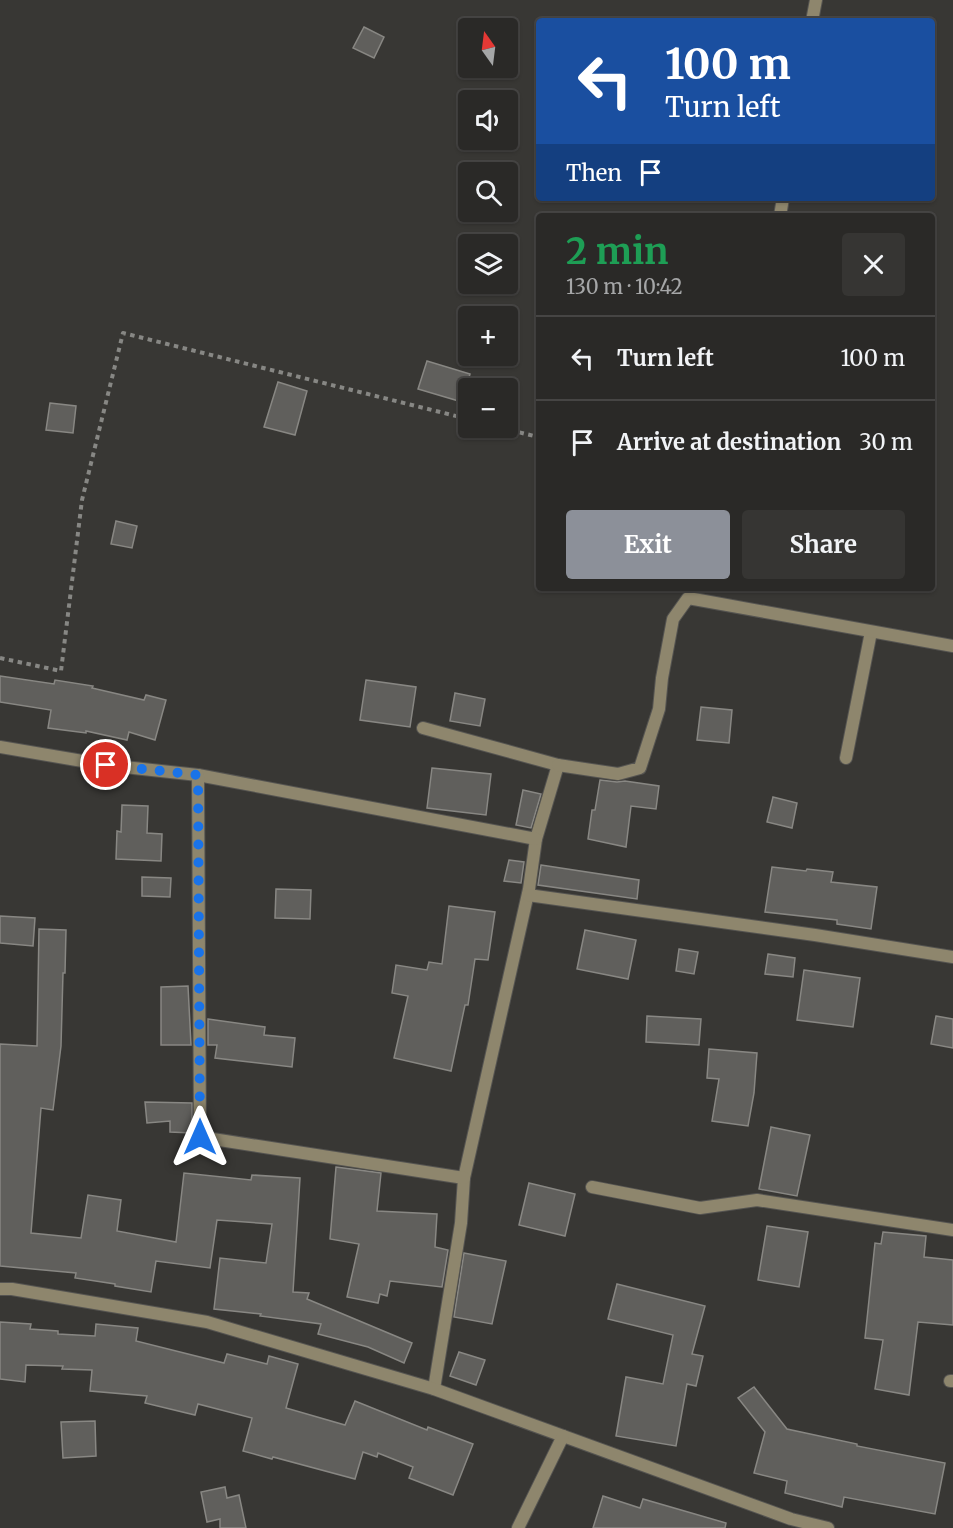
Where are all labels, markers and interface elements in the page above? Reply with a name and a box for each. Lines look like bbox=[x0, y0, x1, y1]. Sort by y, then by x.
north arrow bbox=[458, 18, 518, 78]
map controls bbox=[458, 18, 518, 438]
text: 100 m bbox=[665, 38, 791, 90]
icon: left bbox=[566, 42, 644, 120]
button: sound bbox=[458, 90, 518, 150]
text: Turn left bbox=[665, 90, 780, 124]
icon: arrive bbox=[634, 156, 667, 189]
text: Then bbox=[566, 159, 622, 187]
button: search bbox=[458, 162, 518, 222]
text: 2 min bbox=[566, 229, 669, 274]
button: close bbox=[842, 233, 905, 296]
button: layers bbox=[458, 234, 518, 294]
text: 130 m · 10:42 bbox=[566, 274, 683, 299]
button: + bbox=[458, 306, 518, 366]
icon: left bbox=[566, 342, 599, 375]
text: Turn left bbox=[617, 344, 714, 372]
text: 100 m bbox=[840, 344, 905, 372]
button: − bbox=[458, 378, 518, 438]
icon: arrive bbox=[566, 426, 599, 459]
text: Arrive at destination bbox=[617, 428, 841, 456]
text: 30 m bbox=[859, 428, 913, 456]
button: Exit bbox=[566, 510, 730, 579]
button: Share bbox=[742, 510, 905, 579]
pin bbox=[80, 739, 131, 790]
icon: arrive bbox=[89, 748, 122, 781]
position arrow bbox=[168, 1105, 232, 1169]

